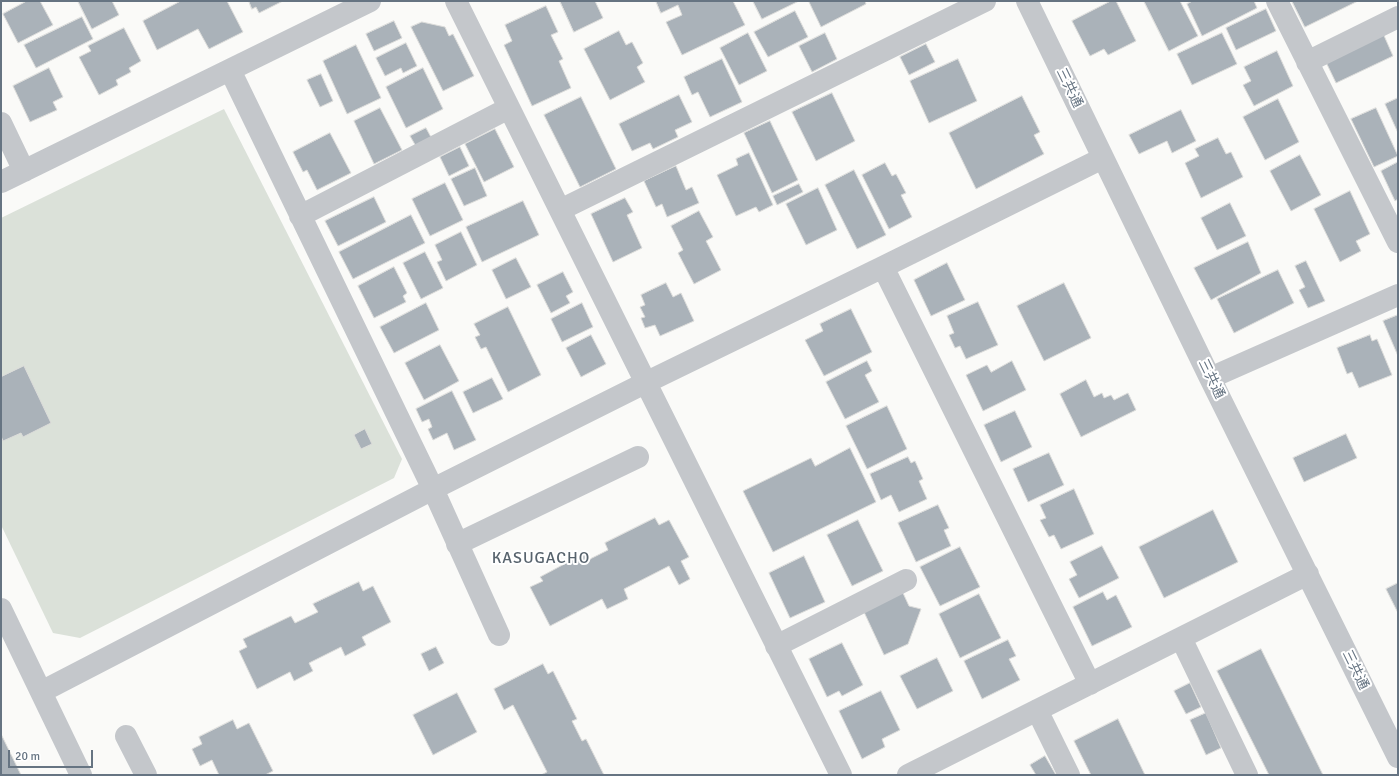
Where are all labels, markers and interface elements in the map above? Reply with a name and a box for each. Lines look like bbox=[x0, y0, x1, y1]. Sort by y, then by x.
street label: 三共通 bbox=[1052, 65, 1086, 111]
street label: 三共通 bbox=[1194, 356, 1228, 402]
district label: KASUGACHO bbox=[492, 549, 590, 569]
street label: 三共通 bbox=[1338, 647, 1372, 693]
scale bar bbox=[10, 742, 95, 768]
text: 20 m bbox=[15, 749, 40, 764]

